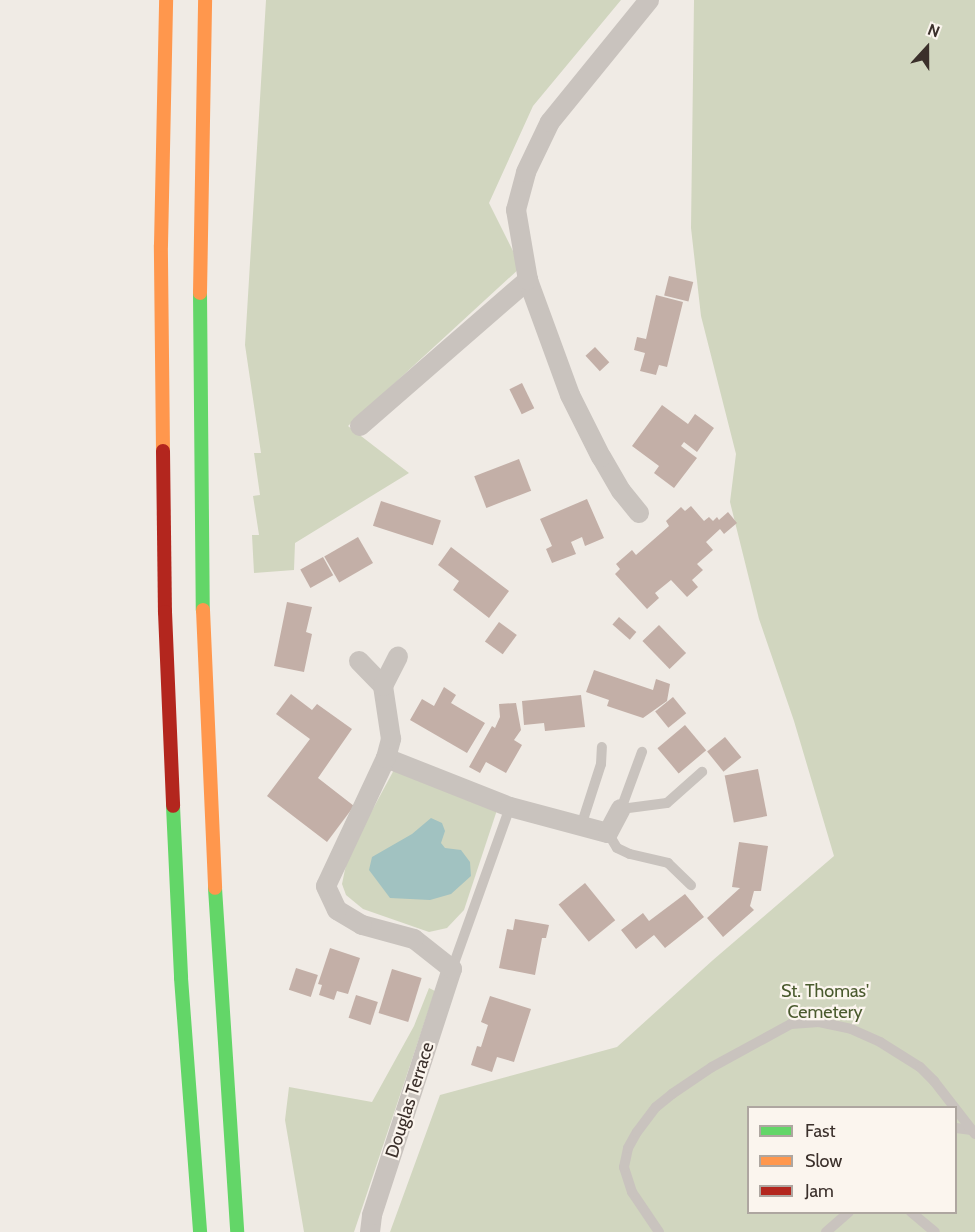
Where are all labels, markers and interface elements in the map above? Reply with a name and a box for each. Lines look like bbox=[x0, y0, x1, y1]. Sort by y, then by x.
north arrow bbox=[897, 18, 957, 78]
text: N bbox=[925, 20, 942, 42]
park label: St. Thomas' Cemetery bbox=[781, 981, 869, 1024]
street label: Douglas Terrace bbox=[381, 1040, 439, 1160]
legend bbox=[747, 1106, 957, 1214]
text: Fast bbox=[805, 1120, 836, 1142]
text: Slow bbox=[805, 1150, 842, 1172]
text: Jam bbox=[805, 1180, 834, 1202]

